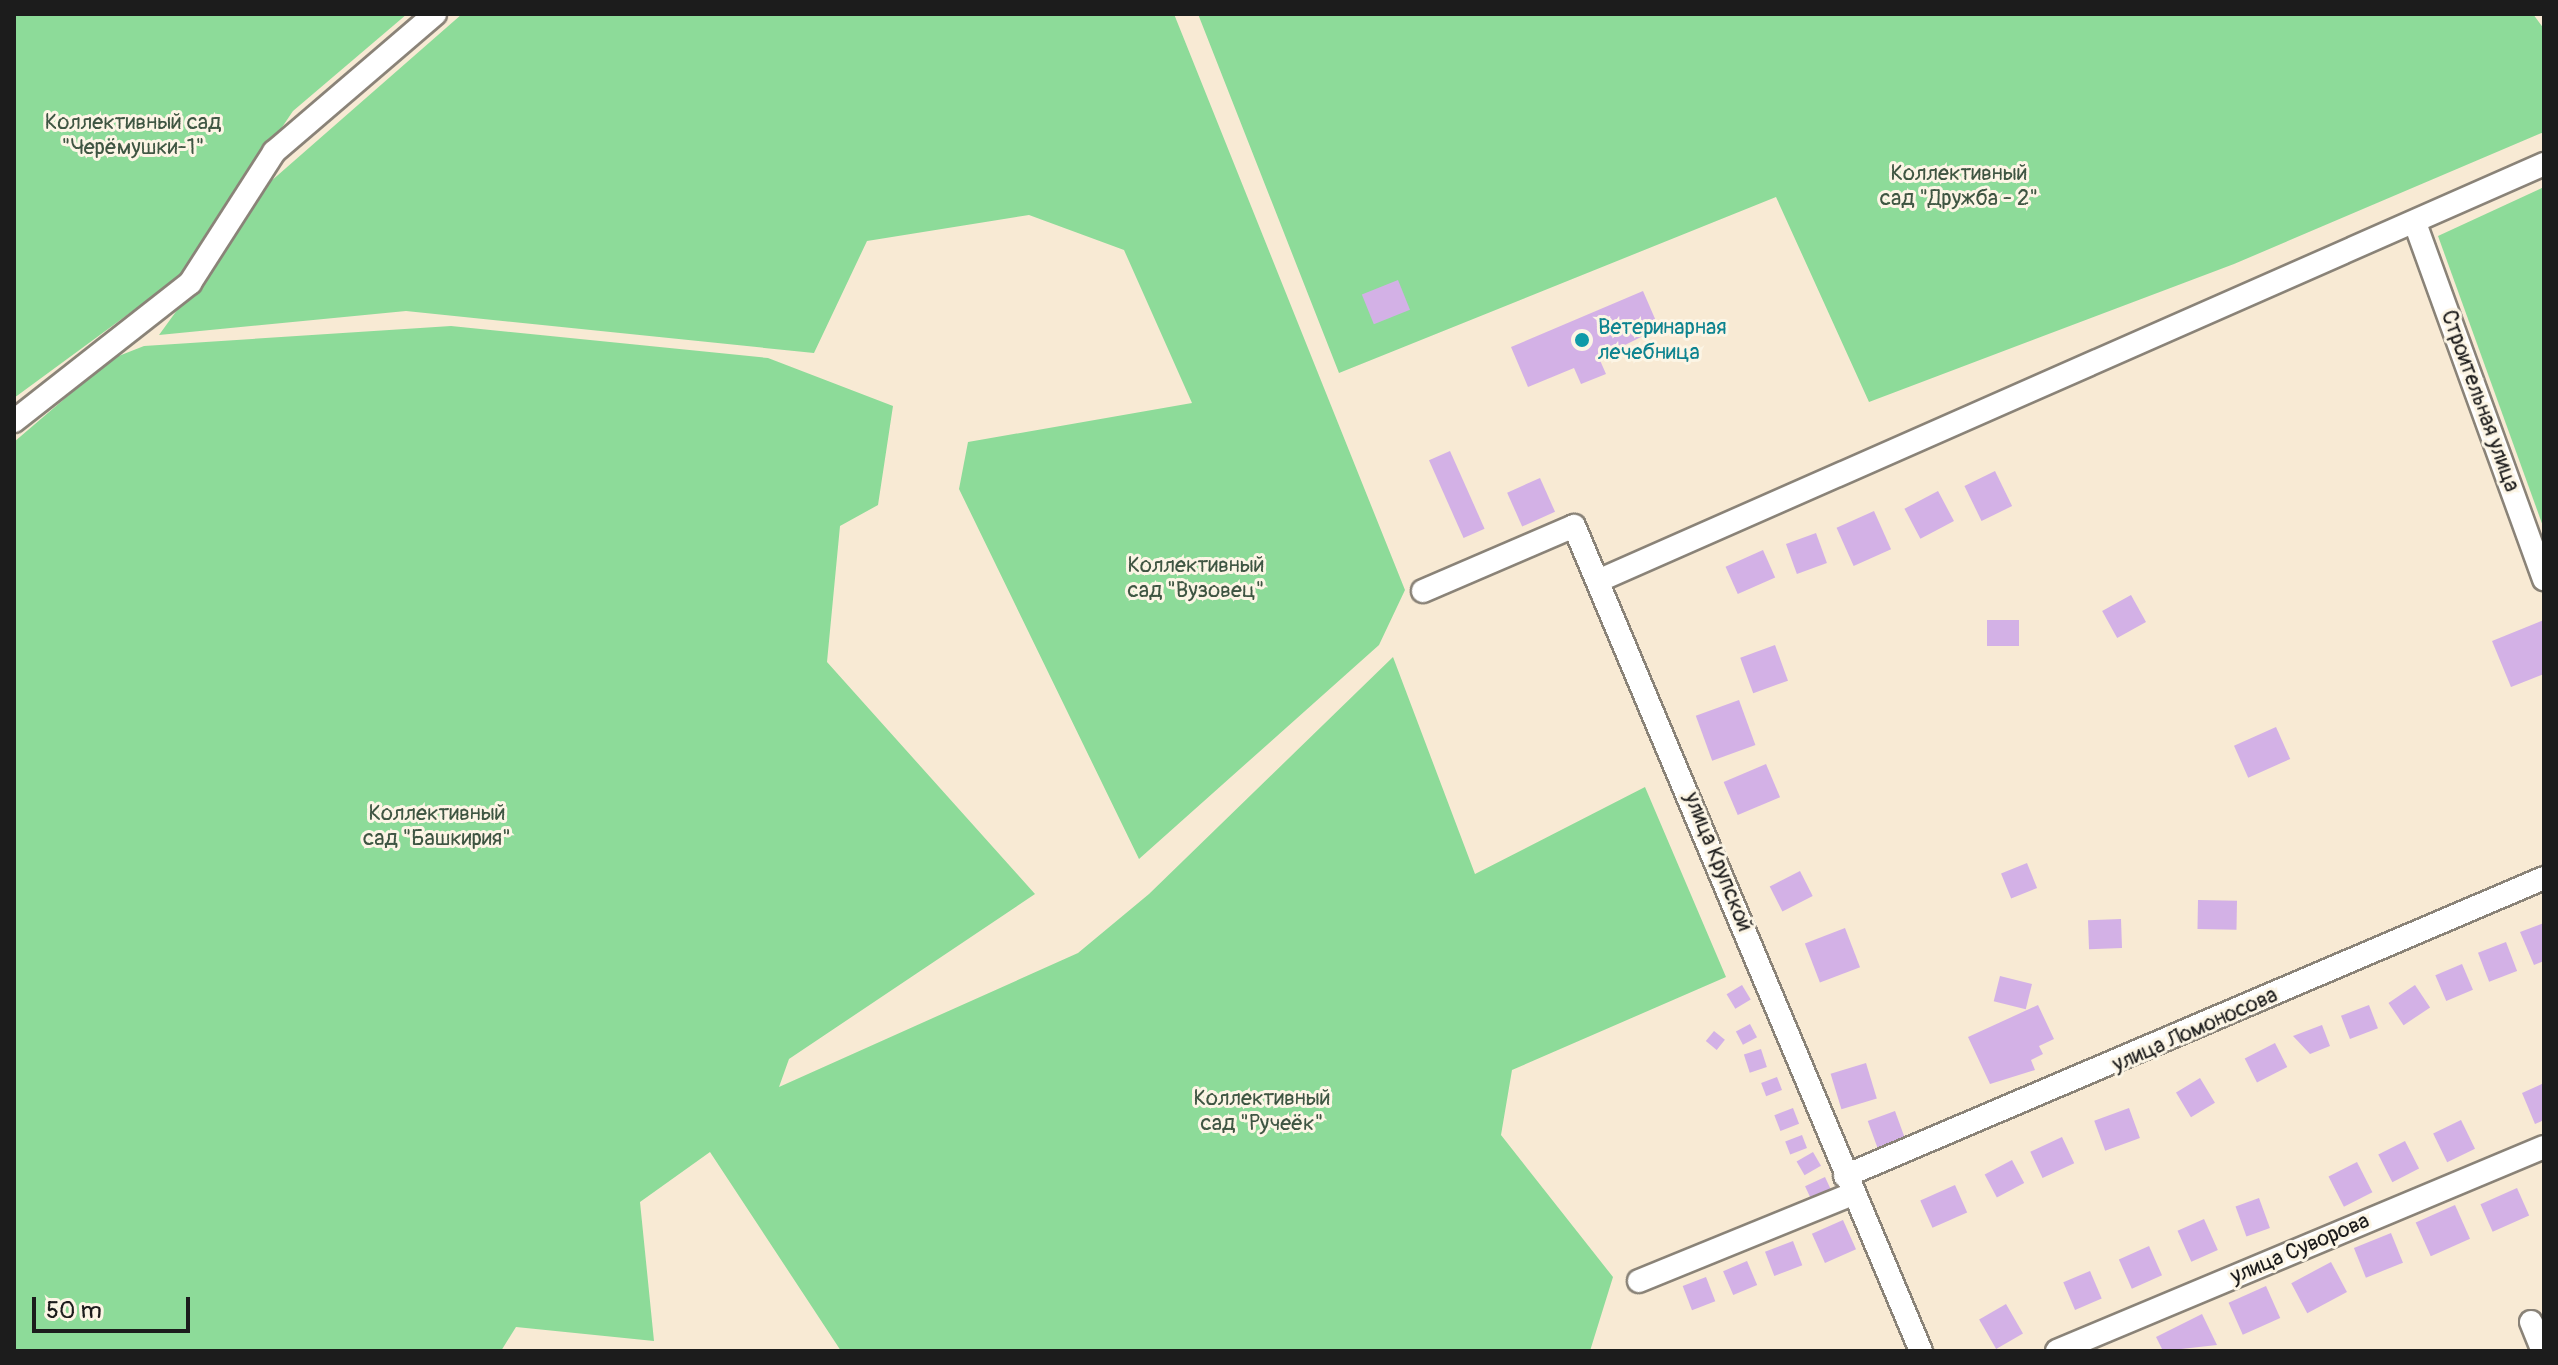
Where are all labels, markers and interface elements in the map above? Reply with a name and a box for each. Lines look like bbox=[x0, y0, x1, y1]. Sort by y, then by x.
park label: Коллективный сад "Черёмушки-1" bbox=[45, 109, 221, 160]
park label: Коллективный сад "Дружба - 2" bbox=[1880, 160, 2038, 212]
street label: Строительная улица bbox=[2435, 307, 2525, 495]
place label: Ветеринарная лечебница bbox=[1598, 314, 1726, 366]
marker: Ветеринарная лечебница bbox=[1573, 331, 1591, 349]
park label: Коллективный сад "Вузовец" bbox=[1127, 552, 1265, 604]
street label: улица Крупской bbox=[1678, 788, 1758, 936]
park label: Коллективный сад "Башкирия" bbox=[363, 800, 511, 852]
street label: улица Ломоносова bbox=[2108, 982, 2282, 1078]
park label: Коллективный сад "Ручеёк" bbox=[1193, 1085, 1331, 1136]
street label: улица Суворова bbox=[2227, 1208, 2373, 1290]
scale bar bbox=[36, 1281, 194, 1331]
text: 50 m bbox=[46, 1296, 102, 1325]

